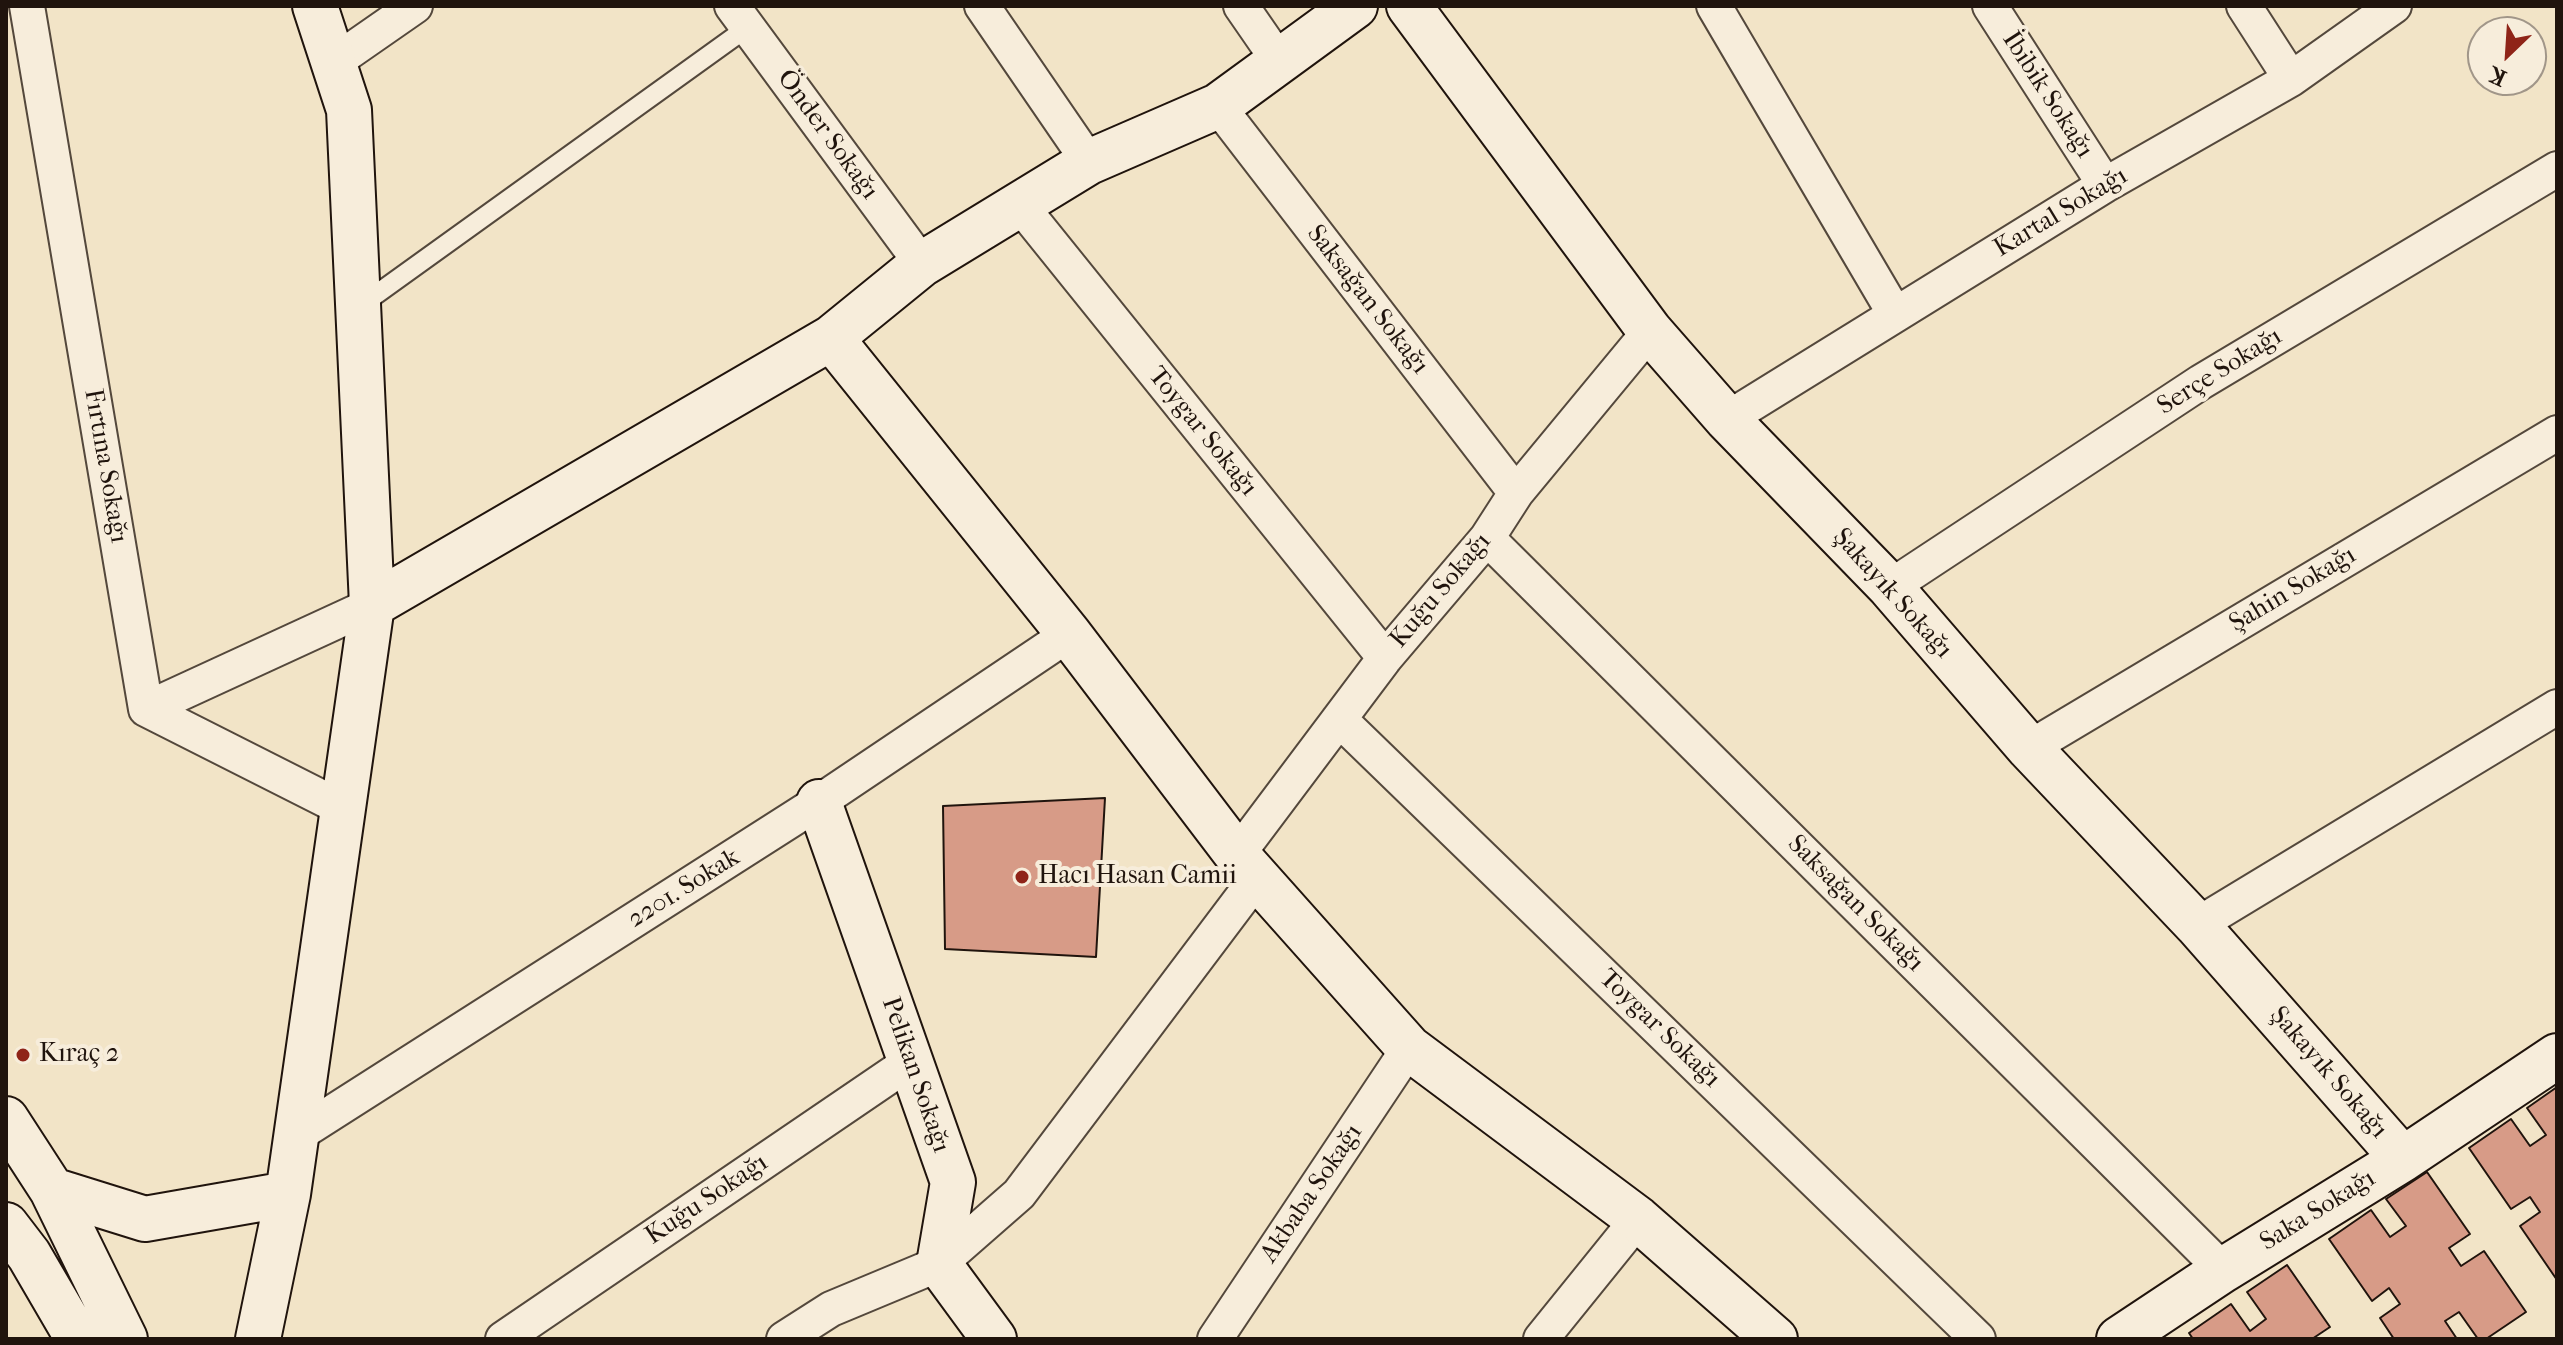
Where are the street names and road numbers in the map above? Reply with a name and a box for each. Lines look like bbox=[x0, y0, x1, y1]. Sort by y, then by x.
street label: İbibik Sokağı bbox=[1995, 26, 2099, 164]
street label: Önder Sokağı bbox=[770, 64, 884, 206]
street label: Kartal Sokağı bbox=[1989, 161, 2133, 265]
street label: Saksağan Sokağı bbox=[1299, 219, 1435, 381]
street label: Serçe Sokağı bbox=[2152, 322, 2288, 422]
street label: Toygar Sokağı bbox=[1141, 361, 1263, 503]
street label: Fırtına Sokağı bbox=[76, 387, 134, 545]
street label: Şakayık Sokağı bbox=[1825, 523, 1959, 665]
street label: Kuğu Sokağı bbox=[1384, 527, 1498, 655]
street label: Şahin Sokağı bbox=[2224, 540, 2362, 640]
street label: Saksağan Sokağı bbox=[1780, 829, 1930, 979]
street label: 2201. Sokak bbox=[622, 842, 746, 936]
street label: Toygar Sokağı bbox=[1592, 963, 1726, 1095]
street label: Pelikan Sokağı bbox=[874, 993, 956, 1157]
street label: Şakayık Sokağı bbox=[2262, 1001, 2394, 1145]
street label: Akbaba Sokağı bbox=[1254, 1119, 1370, 1269]
street label: Kuğu Sokağı bbox=[640, 1148, 774, 1252]
street label: Saka Sokağı bbox=[2255, 1163, 2381, 1259]

